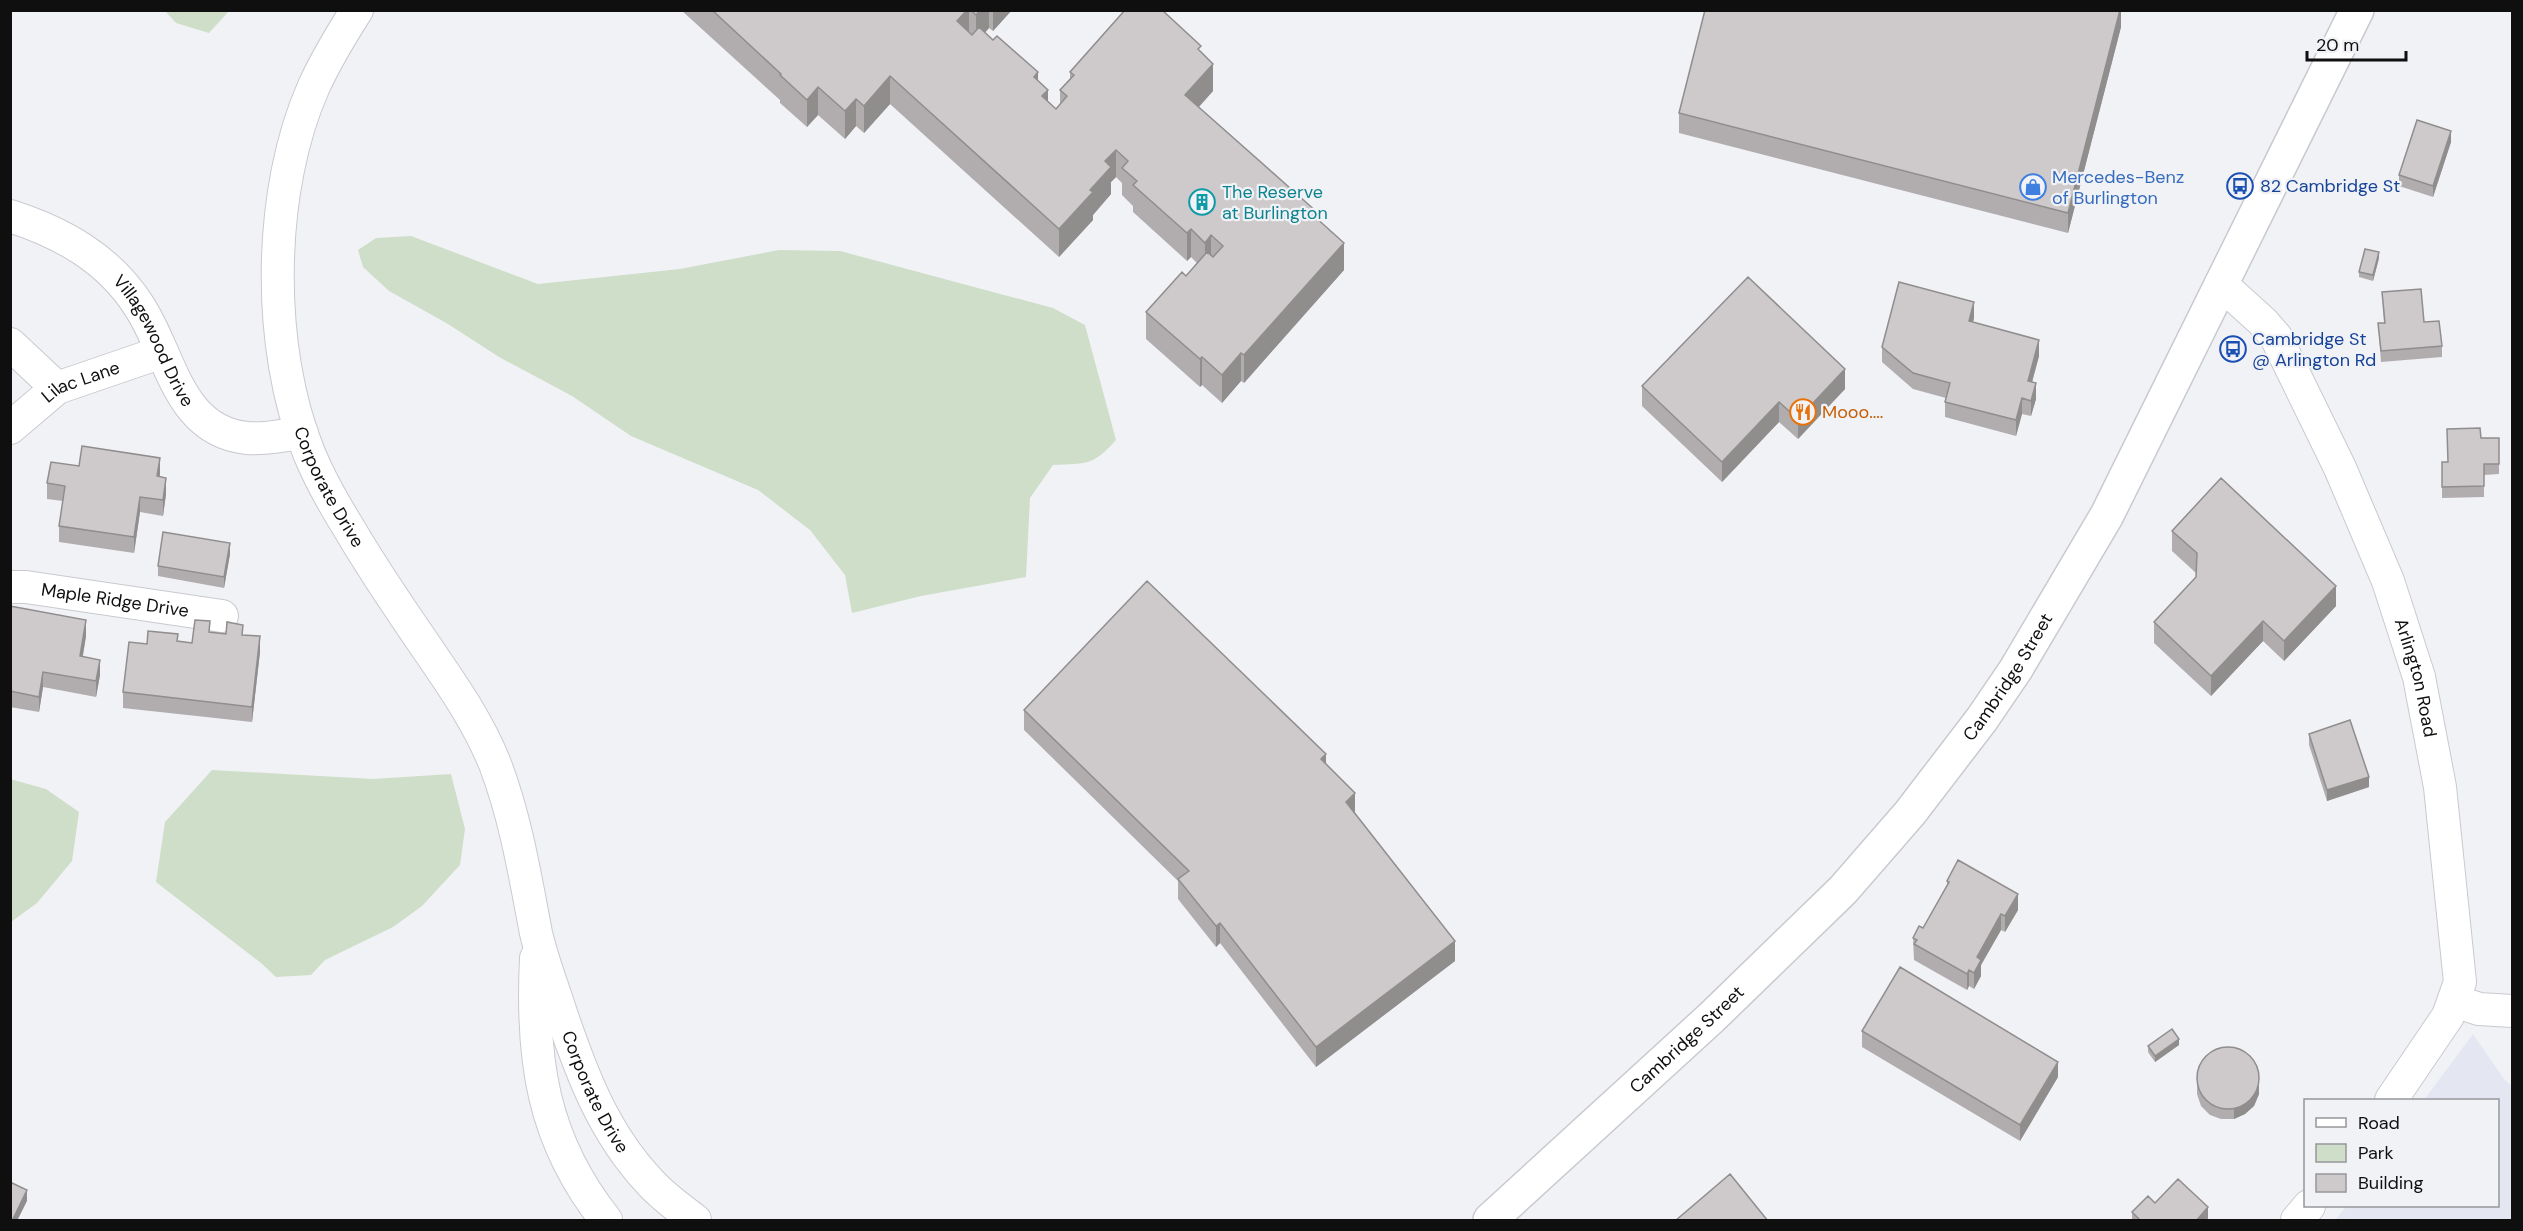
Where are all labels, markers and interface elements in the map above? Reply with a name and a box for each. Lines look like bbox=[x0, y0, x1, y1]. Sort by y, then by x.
scale bar bbox=[2307, 24, 2406, 62]
text: 20 m bbox=[2316, 33, 2359, 57]
place label: Mercedes-Benz of Burlington bbox=[2052, 165, 2184, 210]
bus stop icon: 82 Cambridge St bbox=[2225, 171, 2255, 201]
shop icon: Mercedes-Benz of Burlington bbox=[2018, 172, 2048, 202]
place label: 82 Cambridge St bbox=[2260, 174, 2400, 198]
place label: The Reserve at Burlington bbox=[1222, 180, 1328, 225]
building icon: The Reserve at Burlington bbox=[1187, 187, 1217, 217]
street label: Villagewood Drive bbox=[108, 269, 200, 412]
place label: Cambridge St @ Arlington Rd bbox=[2252, 327, 2376, 372]
bus stop icon: Cambridge St @ Arlington Rd bbox=[2218, 334, 2248, 364]
street label: Lilac Lane bbox=[36, 355, 123, 408]
restaurant icon: Mooo.... bbox=[1788, 397, 1818, 427]
place label: Mooo.... bbox=[1822, 400, 1883, 424]
street label: Corporate Drive bbox=[288, 423, 370, 552]
street label: Maple Ridge Drive bbox=[40, 577, 190, 623]
street label: Cambridge Street bbox=[1957, 609, 2058, 746]
street label: Arlington Road bbox=[2389, 615, 2442, 739]
street label: Cambridge Street bbox=[1624, 980, 1749, 1099]
street label: Corporate Drive bbox=[556, 1028, 634, 1158]
legend bbox=[2304, 1099, 2499, 1207]
text: Road bbox=[2358, 1111, 2400, 1135]
text: Park bbox=[2358, 1141, 2394, 1165]
text: Building bbox=[2358, 1171, 2423, 1195]

